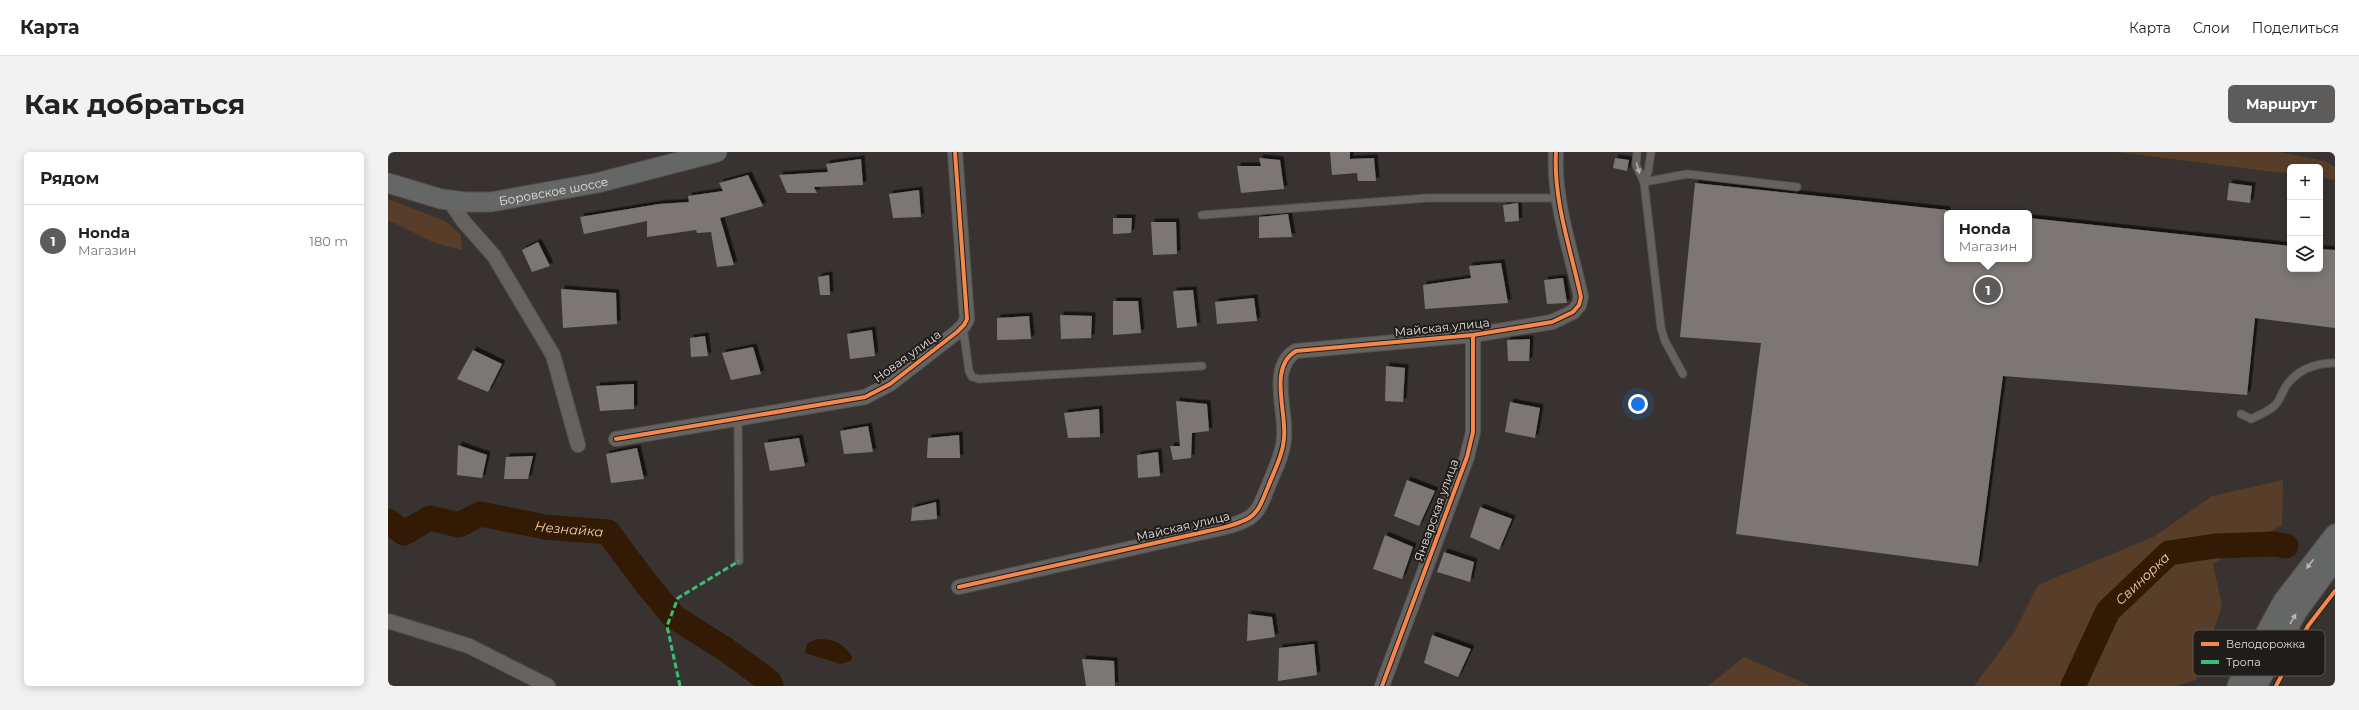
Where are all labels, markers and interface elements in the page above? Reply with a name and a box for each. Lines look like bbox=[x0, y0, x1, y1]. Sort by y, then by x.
text: Карта bbox=[20, 16, 80, 39]
text: Карта bbox=[2129, 19, 2171, 37]
text: Слои bbox=[2193, 19, 2230, 37]
text: Поделиться bbox=[2252, 19, 2339, 37]
button: Маршрут bbox=[2228, 85, 2335, 123]
text: Как добраться bbox=[24, 87, 245, 121]
one-way arrow bbox=[1635, 161, 1641, 174]
map controls bbox=[2287, 164, 2323, 272]
button: + bbox=[2287, 164, 2323, 200]
text: Рядом bbox=[40, 168, 99, 188]
street label: Боровское шоссе bbox=[498, 173, 610, 208]
button: − bbox=[2287, 200, 2323, 236]
popup bbox=[1944, 210, 2032, 262]
text: Honda bbox=[1959, 219, 2011, 238]
text: Honda bbox=[78, 223, 130, 242]
text: 1 bbox=[50, 233, 56, 249]
text: 180 m bbox=[309, 233, 348, 249]
button: layers bbox=[2287, 236, 2323, 272]
text: Магазин bbox=[1959, 238, 2017, 254]
text: Магазин bbox=[78, 242, 137, 258]
pin: 1 bbox=[1975, 275, 2001, 305]
street label: Майская улица bbox=[1394, 315, 1490, 339]
street label: Новая улица bbox=[870, 327, 944, 385]
your location bbox=[1628, 394, 1648, 414]
street label: Январская улица bbox=[1410, 457, 1462, 563]
street label: Майская улица bbox=[1135, 508, 1231, 544]
water label: Незнайка bbox=[533, 517, 604, 540]
water label: Свинорка bbox=[2112, 549, 2173, 608]
one-way arrow bbox=[2306, 558, 2315, 569]
one-way arrow bbox=[2290, 613, 2297, 625]
legend bbox=[2193, 630, 2325, 676]
text: Велодорожка bbox=[2226, 637, 2305, 651]
text: Тропа bbox=[2226, 655, 2261, 669]

